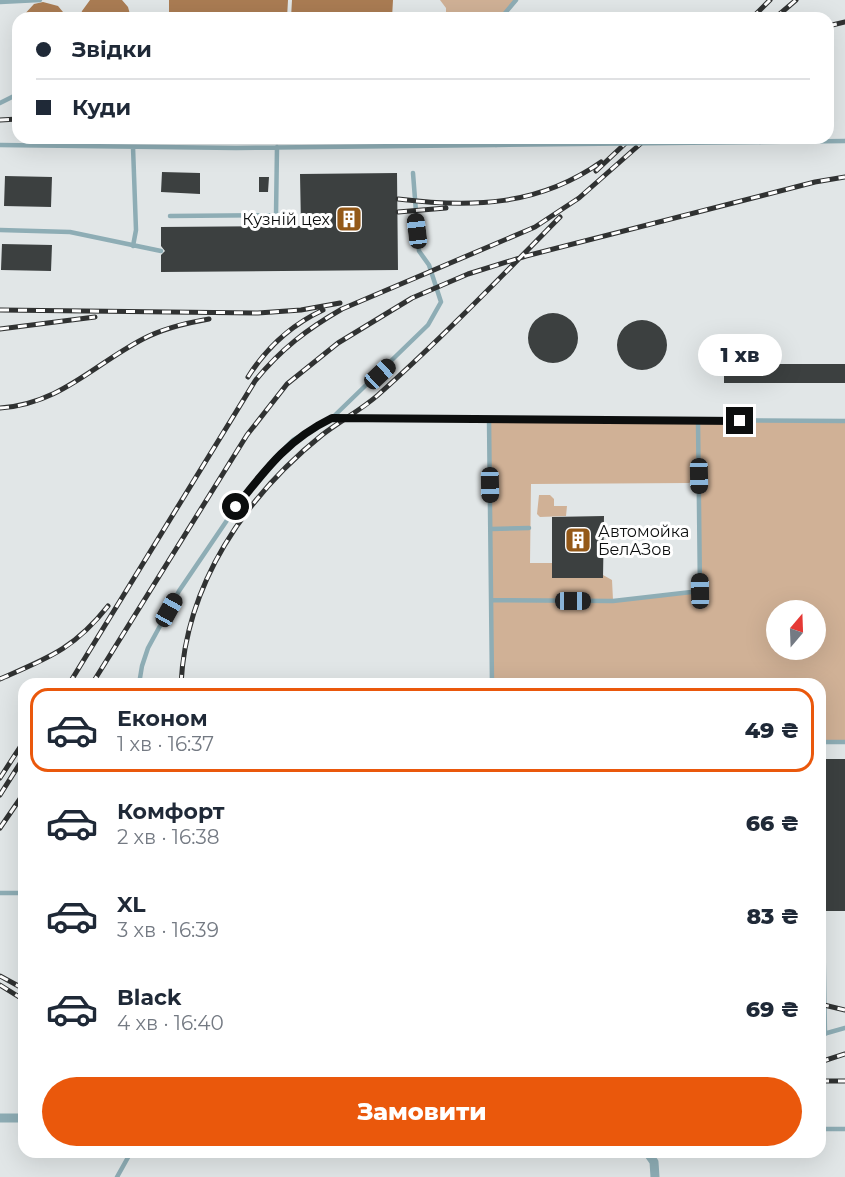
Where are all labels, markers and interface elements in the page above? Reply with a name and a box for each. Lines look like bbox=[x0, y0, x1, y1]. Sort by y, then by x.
text: Звідки bbox=[72, 36, 152, 63]
text: Куди bbox=[72, 94, 131, 121]
building icon: Кузній цех bbox=[334, 204, 364, 234]
place label: Кузній цех bbox=[242, 210, 331, 229]
car bbox=[406, 212, 428, 250]
callout: 1 хв bbox=[698, 334, 782, 376]
text: 1 хв bbox=[721, 343, 759, 367]
car bbox=[361, 355, 399, 393]
route end bbox=[726, 407, 753, 434]
car bbox=[690, 458, 708, 494]
car bbox=[481, 467, 499, 503]
route start bbox=[222, 493, 249, 520]
place label: Автомойка БелАЗов bbox=[598, 522, 689, 559]
building icon: Автомойка БелАЗов bbox=[563, 525, 593, 555]
car bbox=[691, 573, 709, 609]
car bbox=[152, 590, 186, 630]
car bbox=[555, 592, 591, 610]
north arrow bbox=[766, 600, 826, 660]
map controls bbox=[766, 600, 826, 660]
icon: car bbox=[45, 703, 99, 757]
text: Економ bbox=[117, 705, 208, 732]
text: 49 ₴ bbox=[745, 717, 799, 744]
text: 1 хв · 16:37 bbox=[117, 732, 214, 756]
icon: car bbox=[45, 796, 99, 850]
text: Комфорт bbox=[117, 798, 225, 825]
text: 66 ₴ bbox=[746, 810, 799, 837]
text: 2 хв · 16:38 bbox=[117, 825, 219, 849]
icon: car bbox=[45, 889, 99, 943]
text: XL bbox=[117, 891, 146, 918]
text: 83 ₴ bbox=[746, 903, 799, 930]
text: 3 хв · 16:39 bbox=[117, 918, 219, 942]
icon: car bbox=[45, 982, 99, 1036]
text: Black bbox=[117, 984, 181, 1011]
text: 69 ₴ bbox=[746, 996, 799, 1023]
text: 4 хв · 16:40 bbox=[117, 1011, 224, 1035]
button: Замовити bbox=[42, 1077, 802, 1146]

